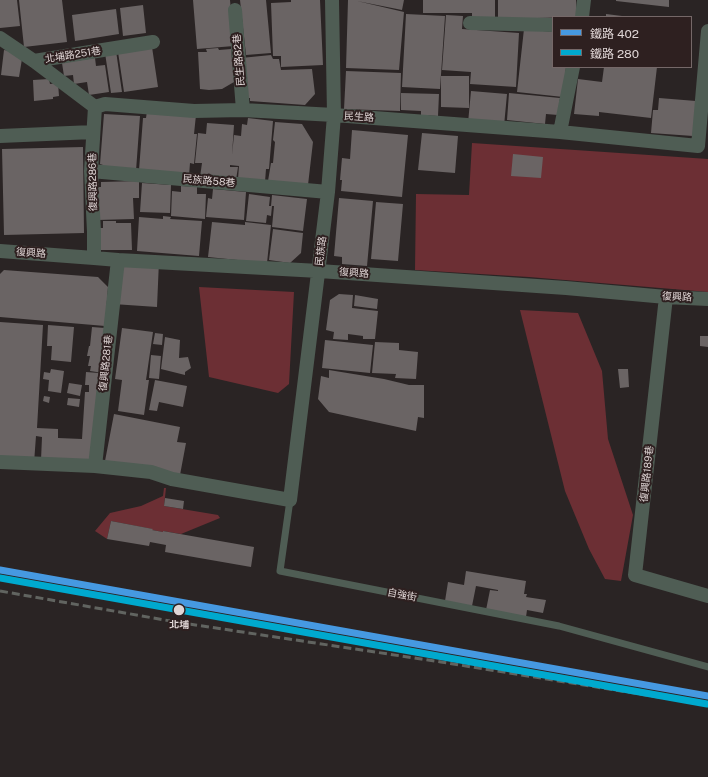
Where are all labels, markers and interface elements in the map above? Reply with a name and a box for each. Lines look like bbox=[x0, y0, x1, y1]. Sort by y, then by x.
legend bbox=[552, 16, 692, 68]
text: 鐵路 402 bbox=[590, 27, 639, 41]
street label: 民生路82巷 bbox=[231, 33, 247, 87]
street label: 北埔路251巷 bbox=[44, 45, 102, 65]
text: 鐵路 280 bbox=[590, 47, 639, 61]
street label: 民生路 bbox=[344, 110, 374, 124]
street label: 復興路286巷 bbox=[86, 153, 100, 211]
street label: 民族路58巷 bbox=[182, 173, 236, 189]
street label: 民族路 bbox=[313, 235, 329, 267]
street label: 復興路 bbox=[16, 246, 46, 260]
street label: 復興路 bbox=[339, 266, 369, 280]
street label: 復興路 bbox=[662, 290, 692, 304]
street label: 復興路281巷 bbox=[97, 334, 115, 392]
street label: 復興路189巷 bbox=[638, 445, 656, 503]
street label: 自強街 bbox=[386, 586, 418, 604]
marker: 北埔 bbox=[172, 603, 186, 617]
place label: 北埔 bbox=[169, 619, 189, 631]

